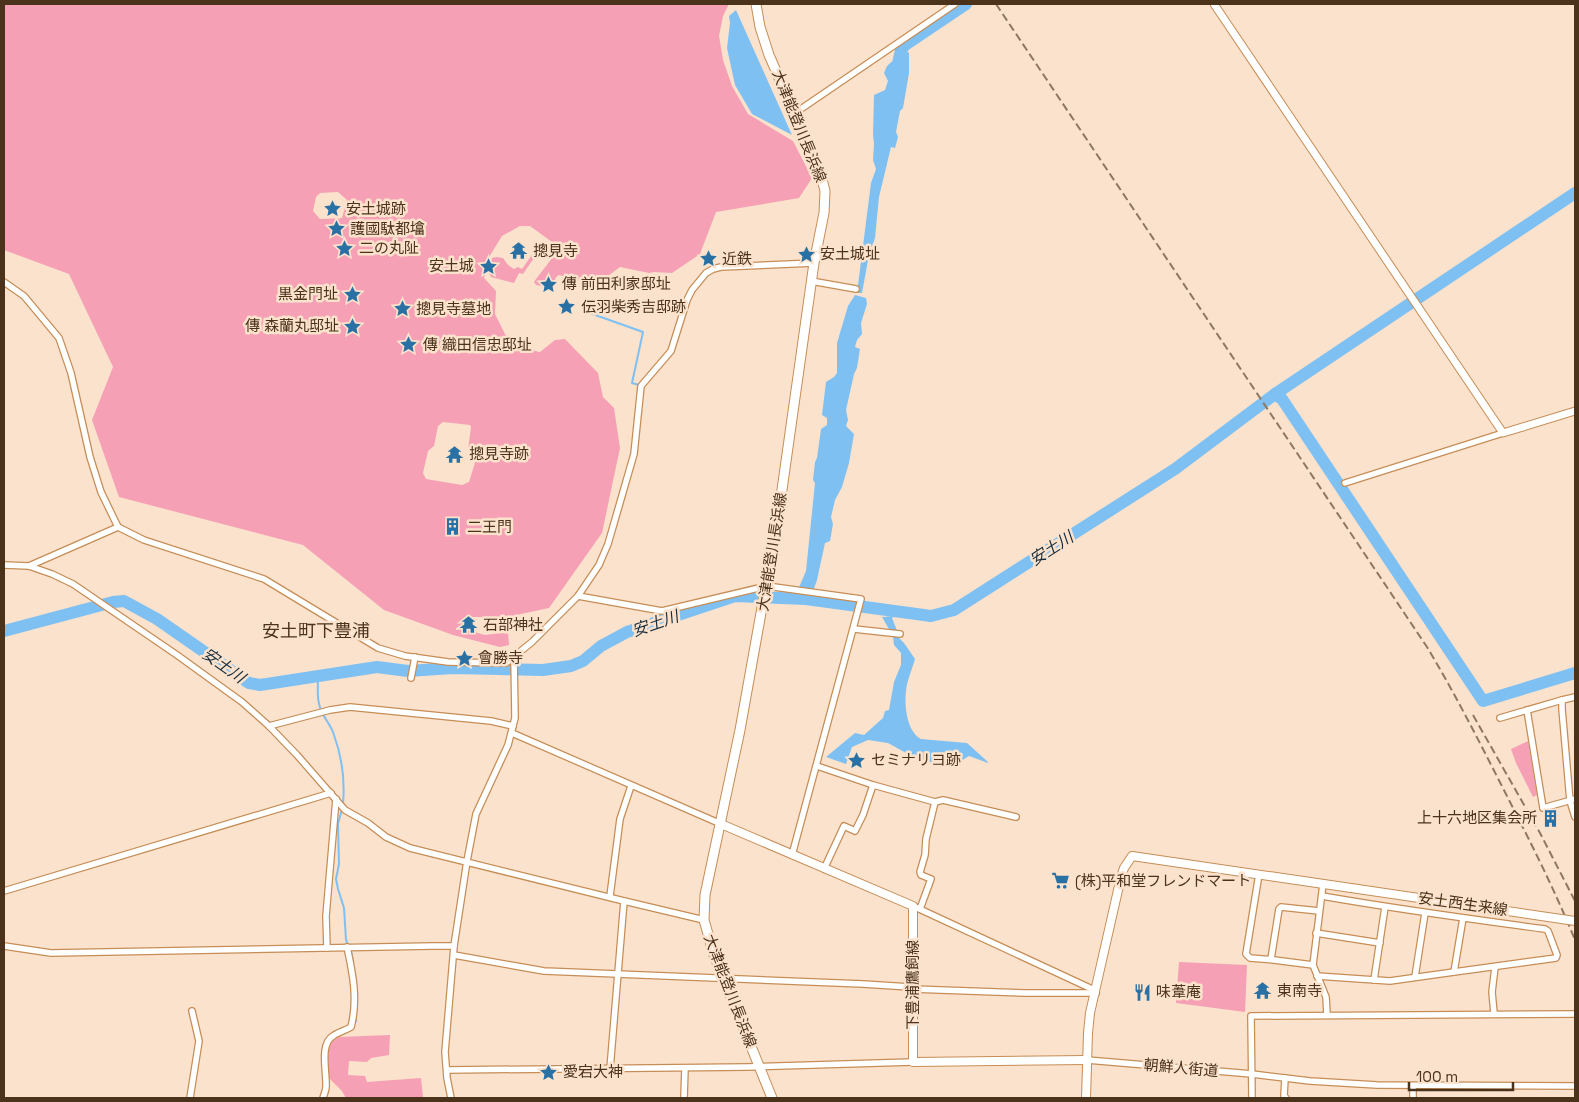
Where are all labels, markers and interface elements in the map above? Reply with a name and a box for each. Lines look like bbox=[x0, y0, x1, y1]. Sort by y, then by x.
street label: 大津能登川長浜線 bbox=[768, 67, 831, 185]
place icon: 安土城跡 bbox=[322, 199, 342, 219]
place label: 安土城跡 bbox=[346, 199, 406, 218]
place icon: 護國駄都墖 bbox=[326, 219, 346, 239]
place label: 護國駄都墖 bbox=[350, 219, 425, 238]
place icon: 二の丸阯 bbox=[335, 238, 355, 258]
place label: 二の丸阯 bbox=[359, 238, 419, 257]
temple icon: 摠見寺 bbox=[509, 241, 529, 261]
place label: 摠見寺 bbox=[533, 241, 578, 260]
place icon: 安土城址 bbox=[796, 244, 816, 264]
place label: 安土城址 bbox=[820, 244, 880, 263]
place icon: 近鉄 bbox=[698, 249, 718, 269]
place label: 近鉄 bbox=[722, 249, 752, 268]
place label: 安土城 bbox=[429, 256, 474, 275]
place icon: 安土城 bbox=[478, 256, 498, 276]
place icon: 傳 前田利家邸址 bbox=[538, 274, 558, 294]
place label: 傳 前田利家邸址 bbox=[562, 274, 671, 293]
place label: 黒金門址 bbox=[278, 284, 338, 303]
place icon: 黒金門址 bbox=[342, 284, 362, 304]
place icon: 伝羽柴秀吉邸跡 bbox=[557, 297, 577, 317]
place label: 伝羽柴秀吉邸跡 bbox=[581, 297, 686, 316]
place icon: 摠見寺墓地 bbox=[392, 299, 412, 319]
place label: 摠見寺墓地 bbox=[416, 299, 491, 318]
place label: 傳 森蘭丸邸址 bbox=[245, 316, 339, 335]
place icon: 傳 森蘭丸邸址 bbox=[343, 316, 363, 336]
place icon: 傳 織田信忠邸址 bbox=[399, 335, 419, 355]
place label: 傳 織田信忠邸址 bbox=[423, 335, 532, 354]
temple icon: 摠見寺跡 bbox=[445, 444, 465, 464]
place label: 摠見寺跡 bbox=[469, 444, 529, 463]
street label: 大津能登川長浜線 bbox=[753, 491, 790, 613]
building icon: 二王門 bbox=[443, 517, 463, 537]
place label: 二王門 bbox=[467, 517, 512, 536]
water label: 安土川 bbox=[1025, 525, 1079, 570]
water label: 安土川 bbox=[629, 605, 683, 641]
temple icon: 石部神社 bbox=[459, 615, 479, 635]
place label: 石部神社 bbox=[483, 615, 543, 634]
district label: 安土町下豊浦 bbox=[262, 619, 370, 642]
water label: 安土川 bbox=[198, 643, 251, 689]
place icon: 會勝寺 bbox=[454, 648, 474, 668]
place label: 會勝寺 bbox=[478, 648, 523, 667]
place icon: セミナリヨ跡 bbox=[847, 750, 867, 770]
place label: セミナリヨ跡 bbox=[871, 750, 961, 769]
place label: 上十六地区集会所 bbox=[1417, 808, 1537, 827]
building icon: 上十六地区集会所 bbox=[1541, 808, 1561, 828]
supermarket icon: (株)平和堂フレンドマート bbox=[1051, 871, 1071, 891]
place label: (株)平和堂フレンドマート bbox=[1075, 871, 1251, 891]
street label: 安土西生来線 bbox=[1417, 888, 1509, 919]
street label: 大津能登川長浜線 bbox=[700, 931, 761, 1050]
street label: 下豊浦鷹飼線 bbox=[903, 940, 922, 1030]
temple icon: 東南寺 bbox=[1253, 981, 1273, 1001]
place label: 東南寺 bbox=[1277, 981, 1322, 1000]
restaurant icon: 味葦庵 bbox=[1132, 982, 1152, 1002]
place label: 味葦庵 bbox=[1156, 982, 1201, 1001]
street label: 朝鮮人街道 bbox=[1143, 1055, 1219, 1080]
scale bar bbox=[1409, 1060, 1513, 1092]
place icon: 愛宕大神 bbox=[539, 1062, 559, 1082]
place label: 愛宕大神 bbox=[563, 1062, 623, 1081]
text: 100 m bbox=[1416, 1067, 1458, 1086]

